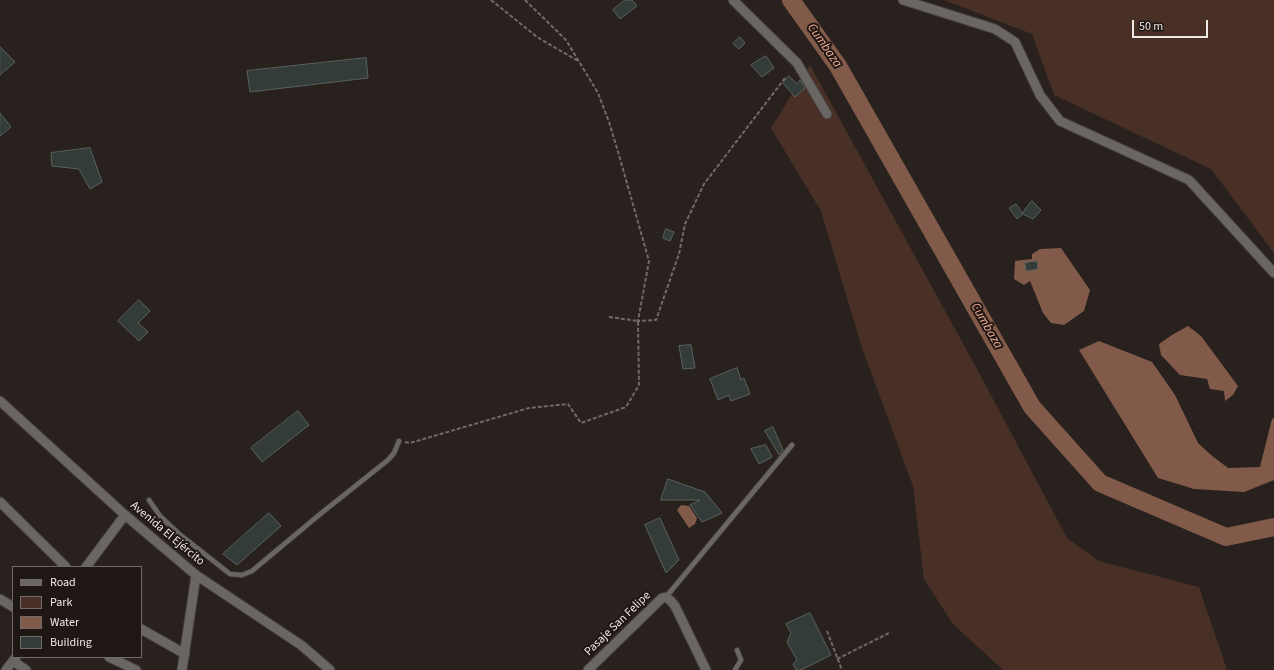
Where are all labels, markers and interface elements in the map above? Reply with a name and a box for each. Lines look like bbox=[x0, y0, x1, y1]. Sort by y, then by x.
scale bar bbox=[1134, 12, 1210, 38]
text: 50 m bbox=[1139, 18, 1163, 35]
water label: Cumbaza bbox=[803, 21, 845, 71]
water label: Cumbaza bbox=[967, 300, 1005, 352]
street label: Avenida El Ejército bbox=[127, 499, 207, 569]
legend bbox=[12, 566, 142, 658]
text: Road bbox=[50, 574, 76, 591]
street label: Pasaje San Felipe bbox=[582, 589, 654, 659]
text: Park bbox=[50, 594, 72, 611]
text: Water bbox=[50, 614, 79, 631]
text: Building bbox=[50, 634, 92, 651]

